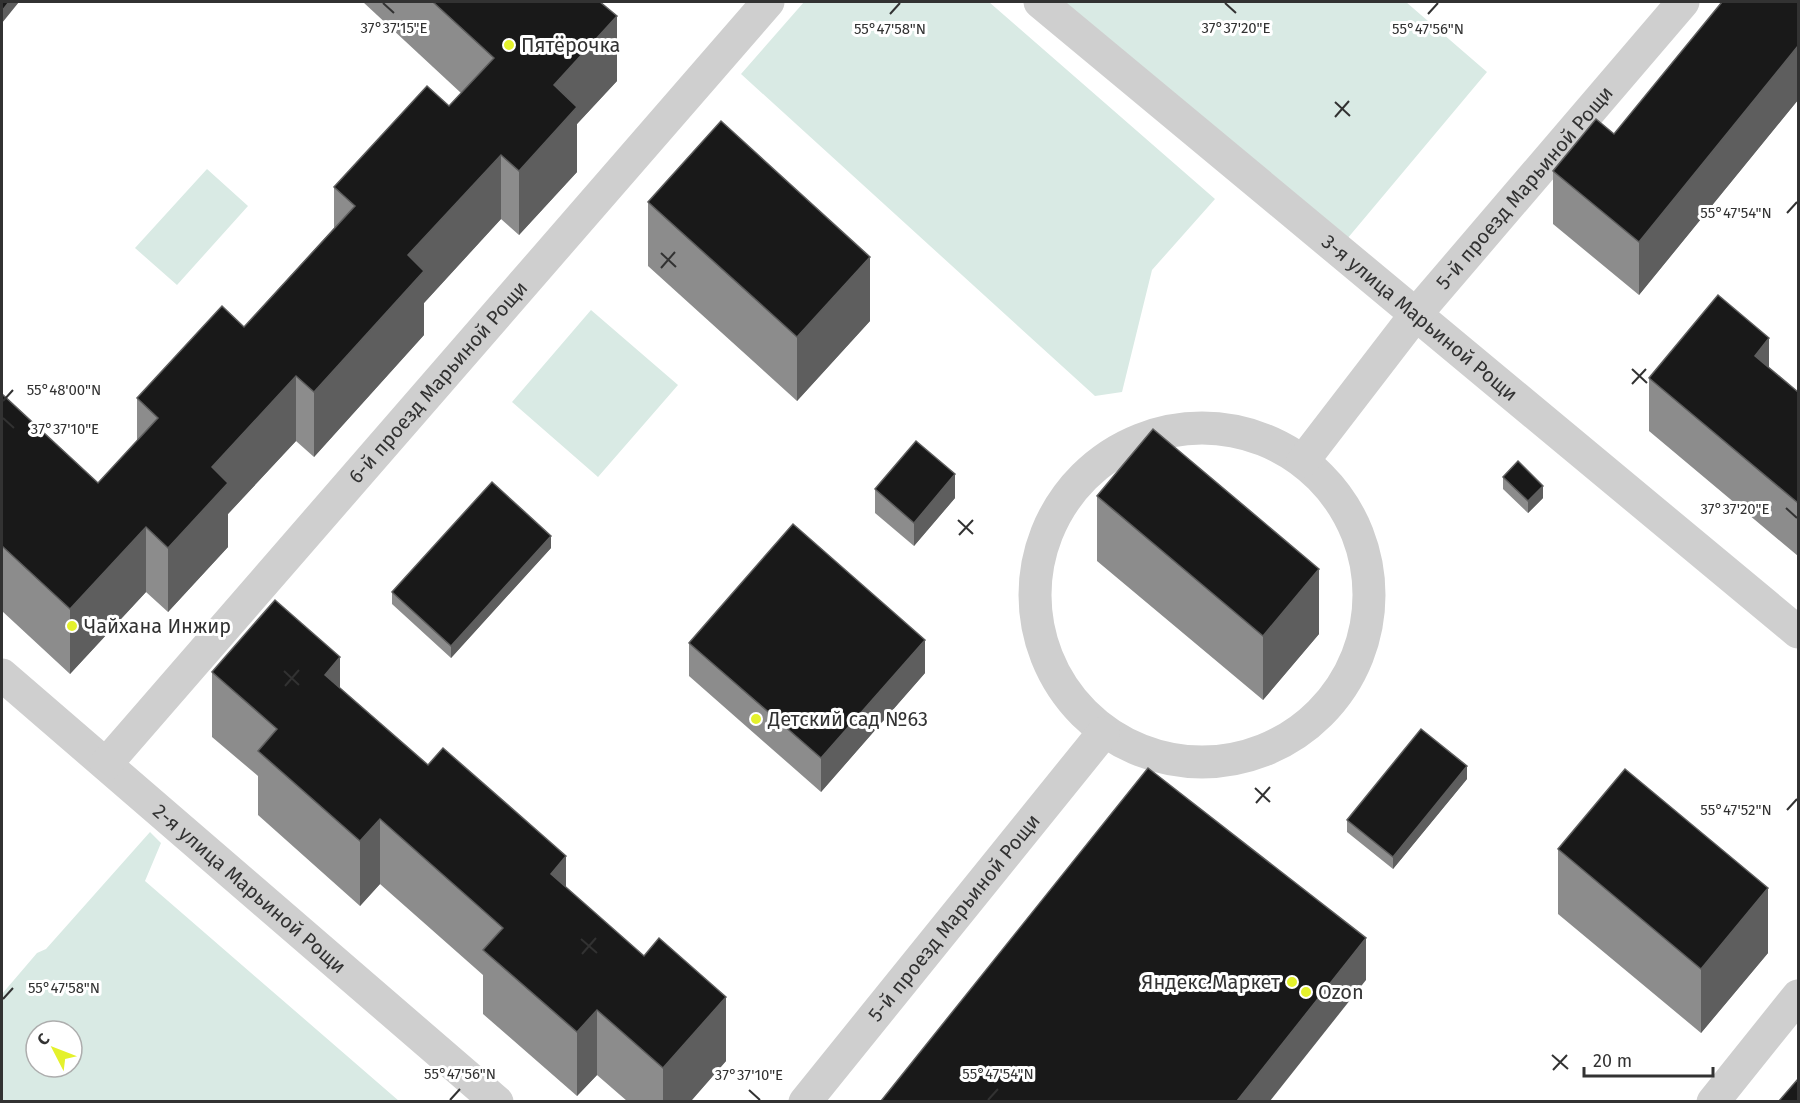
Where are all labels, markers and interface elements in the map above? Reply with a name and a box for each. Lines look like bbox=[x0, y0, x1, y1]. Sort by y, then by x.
text: 37°37'15"E bbox=[360, 19, 428, 37]
text: 37°37'20"E bbox=[1201, 19, 1271, 37]
text: 55°47'58"N bbox=[854, 20, 926, 38]
text: 55°47'56"N bbox=[1392, 20, 1464, 38]
place label: Пятёрочка bbox=[521, 33, 621, 57]
marker: Пятёрочка bbox=[502, 38, 516, 52]
street label: 5-й проезд Марьиной Рощи bbox=[1431, 81, 1618, 294]
text: 55°47'54"N bbox=[1700, 204, 1772, 222]
street label: 3-я улица Марьиной Рощи bbox=[1317, 229, 1523, 406]
street label: 6-й проезд Марьиной Рощи bbox=[343, 276, 532, 488]
text: 55°48'00"N bbox=[27, 381, 101, 399]
text: 37°37'10"E bbox=[31, 420, 99, 438]
text: 37°37'20"E bbox=[1700, 500, 1770, 518]
place label: Чайхана Инжир bbox=[84, 614, 231, 638]
marker: Чайхана Инжир bbox=[65, 619, 79, 633]
place label: Детский сад №63 bbox=[767, 707, 928, 731]
marker: Детский сад №63 bbox=[749, 712, 763, 726]
street label: 2-я улица Марьиной Рощи bbox=[148, 799, 351, 978]
text: 55°47'52"N bbox=[1700, 801, 1772, 819]
street label: 5-й проезд Марьиной Рощи bbox=[863, 809, 1045, 1026]
place label: Яндекс.Маркет bbox=[1141, 970, 1281, 994]
marker: Яндекс.Маркет bbox=[1285, 975, 1299, 989]
text: 55°47'58"N bbox=[28, 979, 100, 997]
place label: Ozon bbox=[1318, 980, 1364, 1004]
marker: Ozon bbox=[1299, 985, 1313, 999]
north arrow bbox=[24, 1019, 84, 1079]
text: С bbox=[33, 1029, 54, 1049]
scale bar bbox=[1584, 1040, 1713, 1078]
text: 20 m bbox=[1593, 1050, 1632, 1072]
text: 55°47'56"N bbox=[424, 1065, 496, 1083]
text: 55°47'54"N bbox=[962, 1065, 1034, 1083]
text: 37°37'10"E bbox=[715, 1066, 783, 1084]

